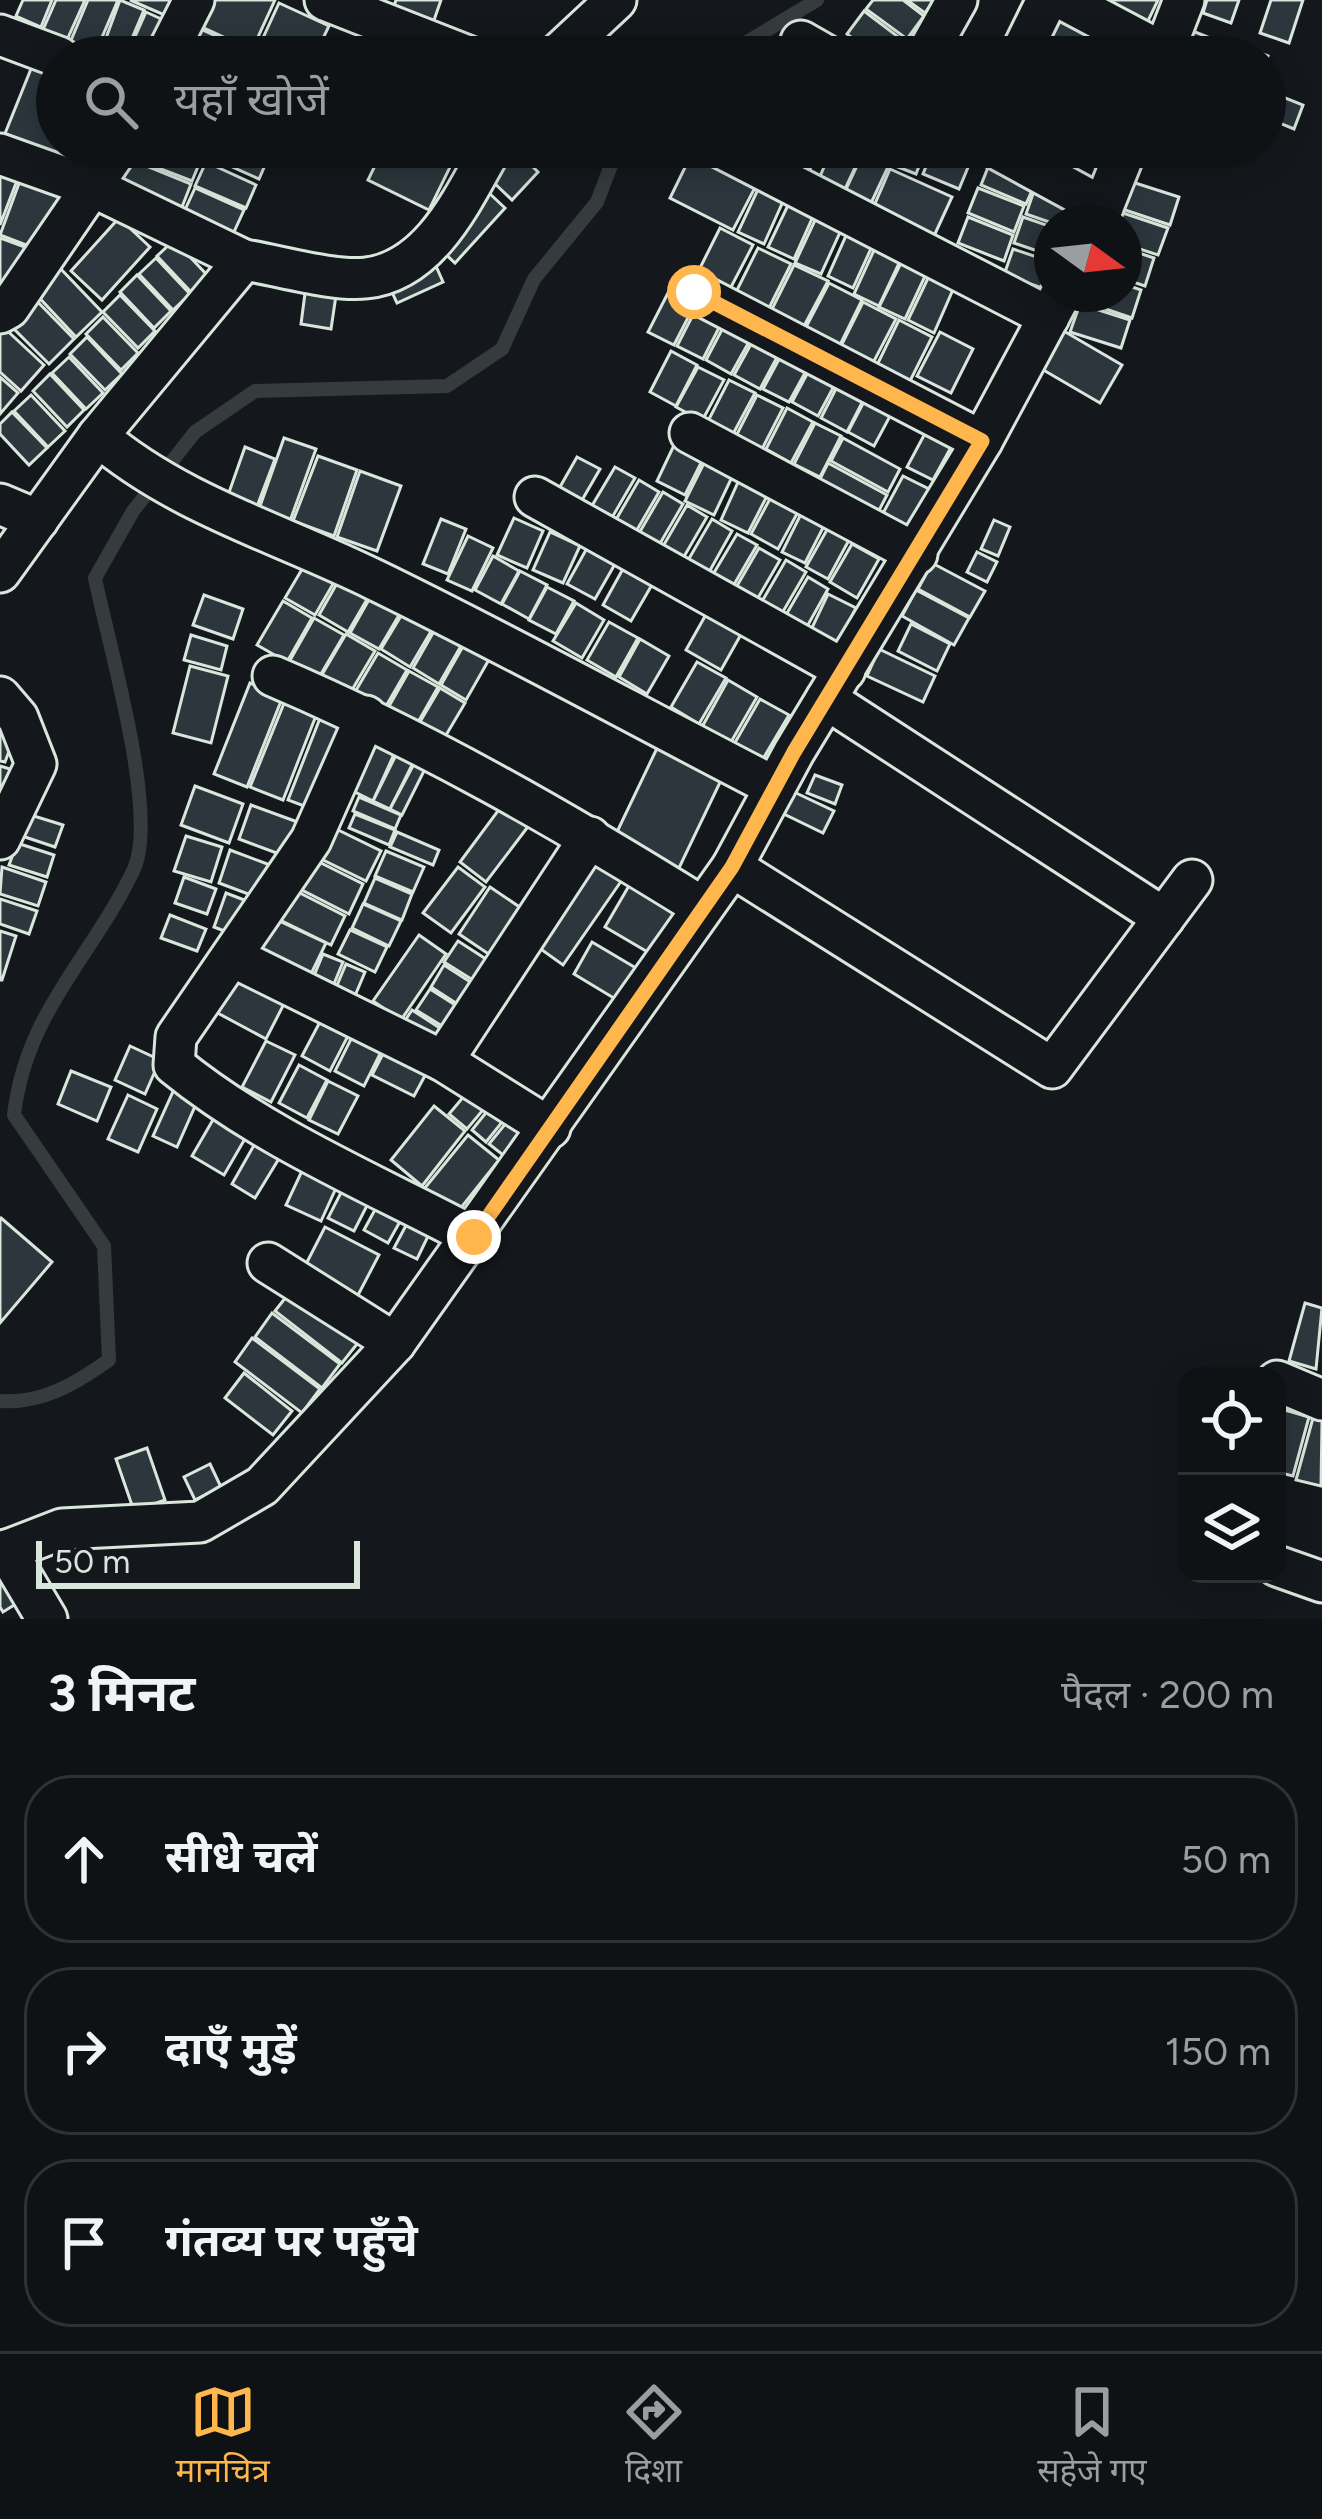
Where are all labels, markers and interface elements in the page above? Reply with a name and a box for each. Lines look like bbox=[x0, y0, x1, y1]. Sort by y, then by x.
search box bbox=[36, 36, 1286, 168]
icon: search bbox=[78, 69, 144, 135]
text: यहाँ खोजें bbox=[174, 72, 329, 126]
north arrow bbox=[1034, 204, 1142, 312]
route start bbox=[667, 265, 721, 319]
route end bbox=[447, 1210, 501, 1264]
map controls bbox=[1178, 1367, 1286, 1583]
button: locate bbox=[1178, 1367, 1286, 1475]
button: layers bbox=[1178, 1475, 1286, 1583]
scale bar bbox=[36, 1535, 360, 1588]
text: 50 m bbox=[54, 1542, 130, 1581]
text: 3 मिनट bbox=[48, 1663, 196, 1724]
text: पैदल · 200 m bbox=[1061, 1671, 1274, 1718]
icon: ahead bbox=[51, 1826, 117, 1892]
text: सीधे चलें bbox=[165, 1829, 318, 1883]
text: 50 m bbox=[1181, 1836, 1271, 1883]
icon: right bbox=[51, 2018, 117, 2084]
text: दाएँ मुड़ें bbox=[165, 2021, 297, 2075]
text: 150 m bbox=[1165, 2028, 1271, 2075]
icon: arrive bbox=[51, 2210, 117, 2276]
text: गंतव्य पर पहुँचे bbox=[165, 2213, 418, 2267]
tab: मानचित्र bbox=[175, 2379, 270, 2495]
tab: दिशा bbox=[621, 2379, 687, 2495]
tab: सहेजे गए bbox=[1037, 2379, 1147, 2495]

